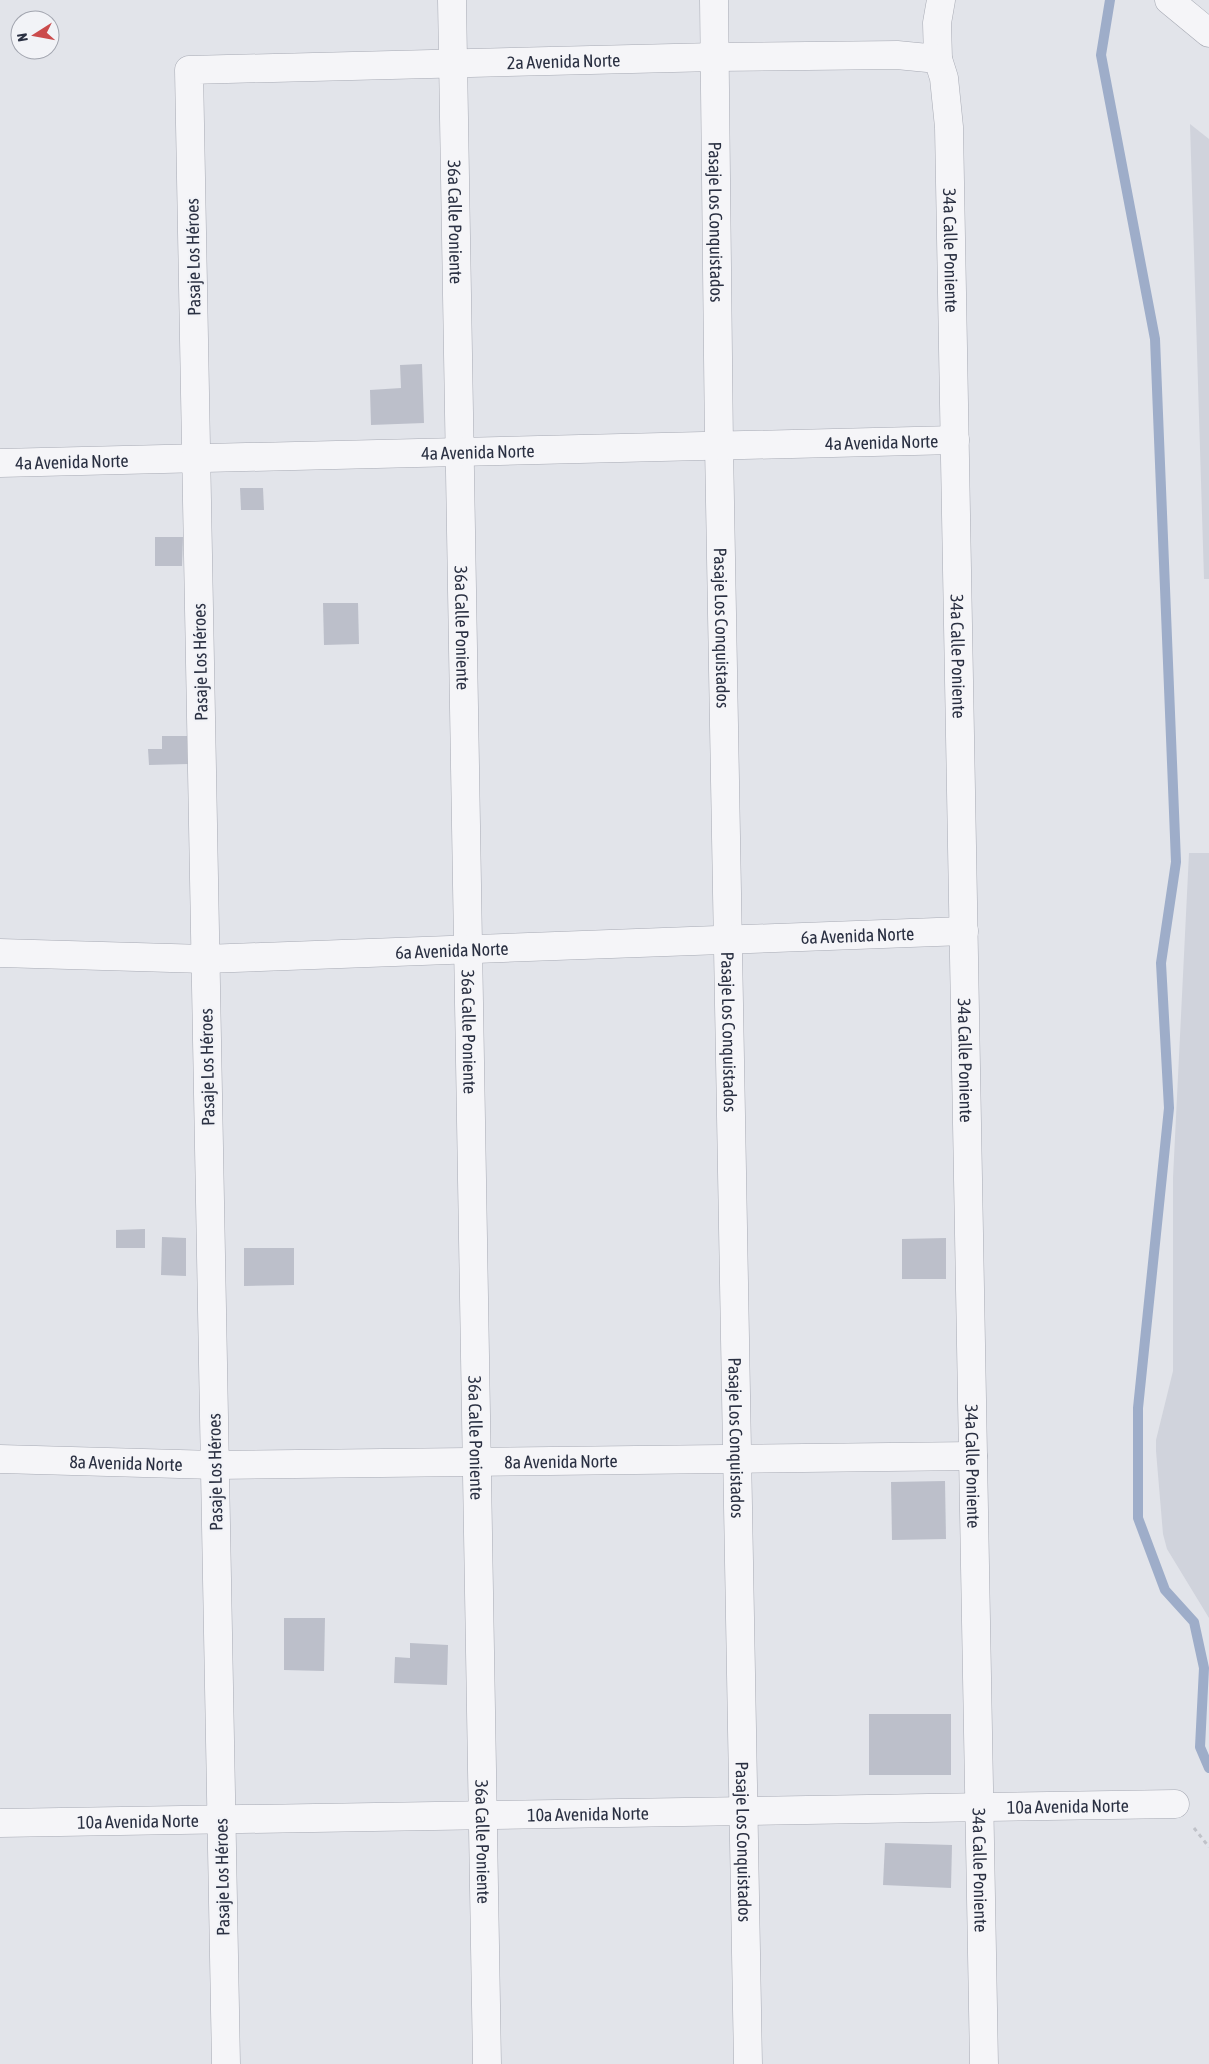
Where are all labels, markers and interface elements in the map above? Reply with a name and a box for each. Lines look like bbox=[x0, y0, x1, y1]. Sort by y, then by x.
north arrow bbox=[10, 10, 60, 60]
text: N bbox=[14, 32, 31, 43]
street label: 2a Avenida Norte bbox=[507, 49, 620, 73]
street label: Pasaje Los Conquistados bbox=[705, 142, 728, 302]
street label: 36a Calle Poniente bbox=[444, 160, 467, 284]
street label: 34a Calle Poniente bbox=[940, 188, 963, 313]
street label: Pasaje Los Héroes bbox=[181, 198, 205, 316]
street label: 4a Avenida Norte bbox=[825, 430, 939, 454]
street label: 4a Avenida Norte bbox=[421, 440, 535, 463]
street label: 4a Avenida Norte bbox=[15, 449, 129, 473]
street label: Pasaje Los Conquistados bbox=[710, 547, 734, 708]
street label: 36a Calle Poniente bbox=[451, 566, 474, 690]
street label: 34a Calle Poniente bbox=[947, 594, 970, 719]
street label: Pasaje Los Héroes bbox=[188, 603, 212, 721]
street label: 6a Avenida Norte bbox=[800, 922, 914, 948]
street label: 6a Avenida Norte bbox=[395, 937, 509, 962]
street label: Pasaje Los Conquistados bbox=[718, 951, 741, 1112]
street label: 36a Calle Poniente bbox=[458, 969, 481, 1094]
street label: 34a Calle Poniente bbox=[954, 998, 977, 1123]
street label: Pasaje Los Héroes bbox=[195, 1008, 219, 1126]
street label: Pasaje Los Conquistados bbox=[725, 1357, 749, 1518]
street label: 36a Calle Poniente bbox=[465, 1375, 488, 1500]
street label: 34a Calle Poniente bbox=[962, 1404, 985, 1529]
street label: Pasaje Los Héroes bbox=[203, 1413, 227, 1531]
street label: 8a Avenida Norte bbox=[69, 1450, 183, 1475]
street label: 8a Avenida Norte bbox=[504, 1450, 618, 1472]
street label: Pasaje Los Conquistados bbox=[732, 1761, 756, 1922]
street label: 36a Calle Poniente bbox=[472, 1779, 495, 1904]
street label: 10a Avenida Norte bbox=[1007, 1794, 1129, 1817]
street label: 10a Avenida Norte bbox=[527, 1802, 649, 1825]
street label: 34a Calle Poniente bbox=[969, 1808, 992, 1933]
street label: 10a Avenida Norte bbox=[77, 1809, 199, 1832]
street label: Pasaje Los Héroes bbox=[210, 1818, 234, 1936]

